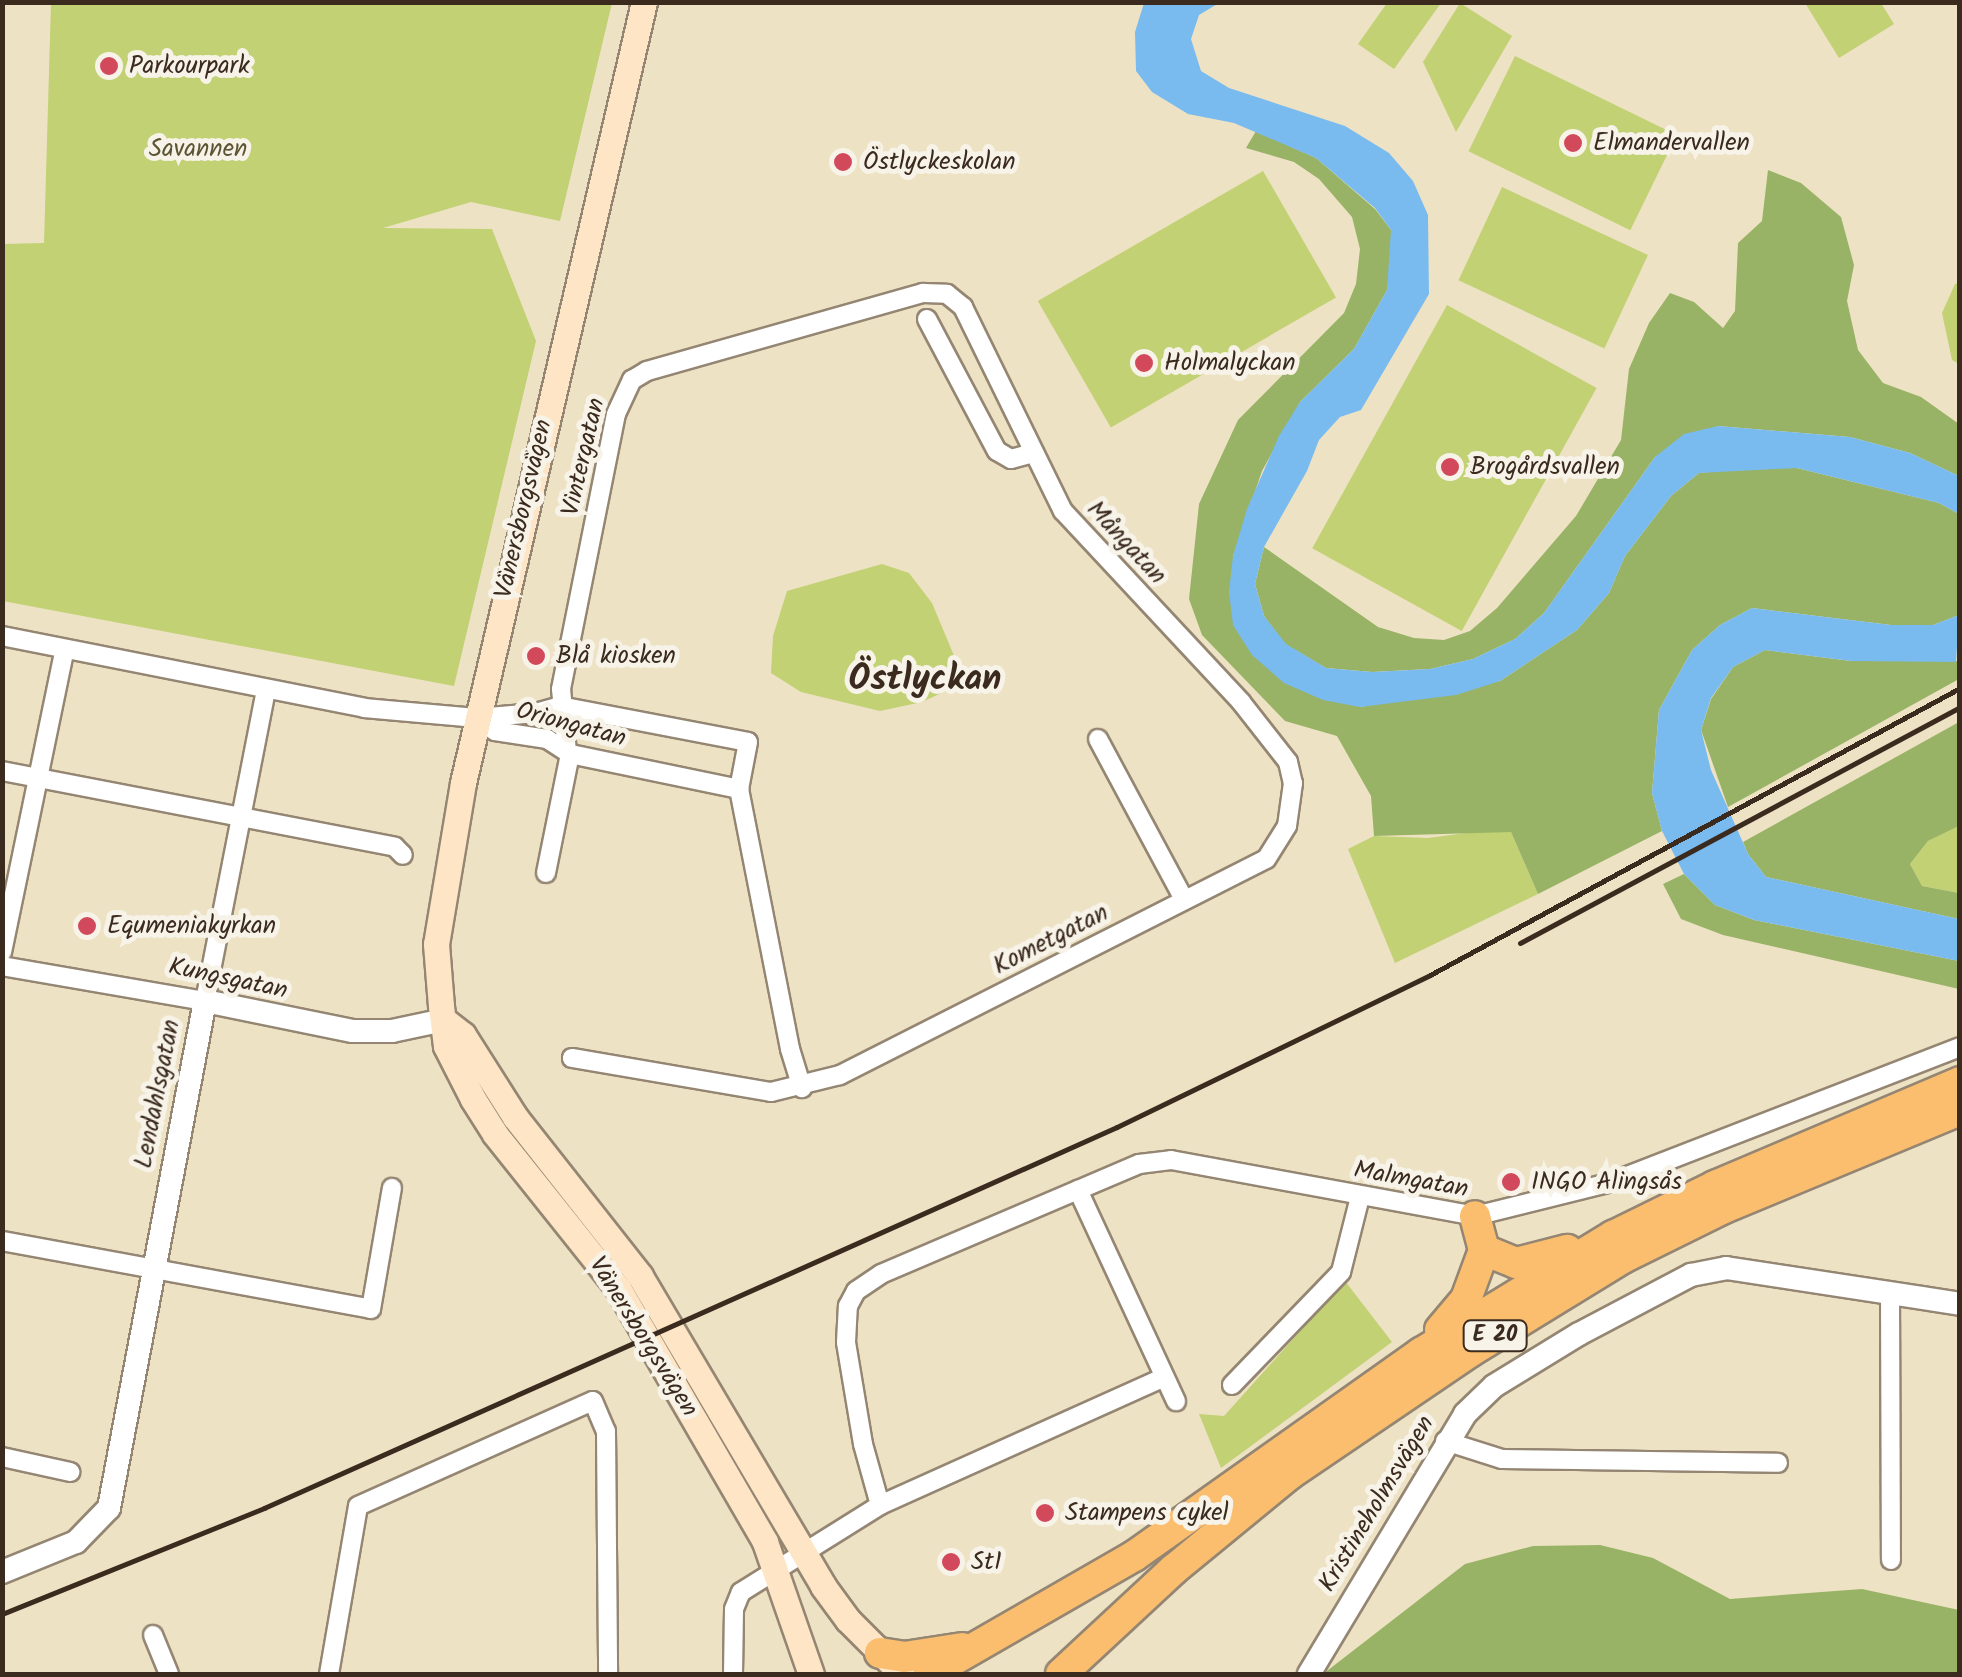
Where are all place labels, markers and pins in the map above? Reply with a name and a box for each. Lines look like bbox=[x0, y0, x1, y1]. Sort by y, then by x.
place label: Parkourpark bbox=[129, 51, 250, 81]
marker: Parkourpark bbox=[98, 55, 120, 77]
place label: Elmandervallen bbox=[1593, 128, 1750, 158]
marker: Elmandervallen bbox=[1562, 132, 1584, 154]
place label: Östlyckeskolan bbox=[863, 147, 1015, 177]
marker: Östlyckeskolan bbox=[832, 151, 854, 173]
place label: Holmalyckan bbox=[1164, 348, 1296, 378]
marker: Holmalyckan bbox=[1133, 352, 1155, 374]
place label: Brogårdsvallen bbox=[1470, 452, 1620, 482]
marker: Brogårdsvallen bbox=[1439, 456, 1461, 478]
place label: Blå kiosken bbox=[556, 641, 676, 671]
marker: Blå kiosken bbox=[525, 645, 547, 667]
place label: Equmeniakyrkan bbox=[107, 911, 276, 941]
marker: Equmeniakyrkan bbox=[76, 915, 98, 937]
place label: INGO Alingsås bbox=[1531, 1167, 1682, 1197]
marker: INGO Alingsås bbox=[1500, 1171, 1522, 1193]
place label: Stampens cykel bbox=[1065, 1498, 1229, 1528]
marker: Stampens cykel bbox=[1034, 1502, 1056, 1524]
place label: St1 bbox=[971, 1547, 1002, 1577]
marker: St1 bbox=[940, 1551, 962, 1573]

